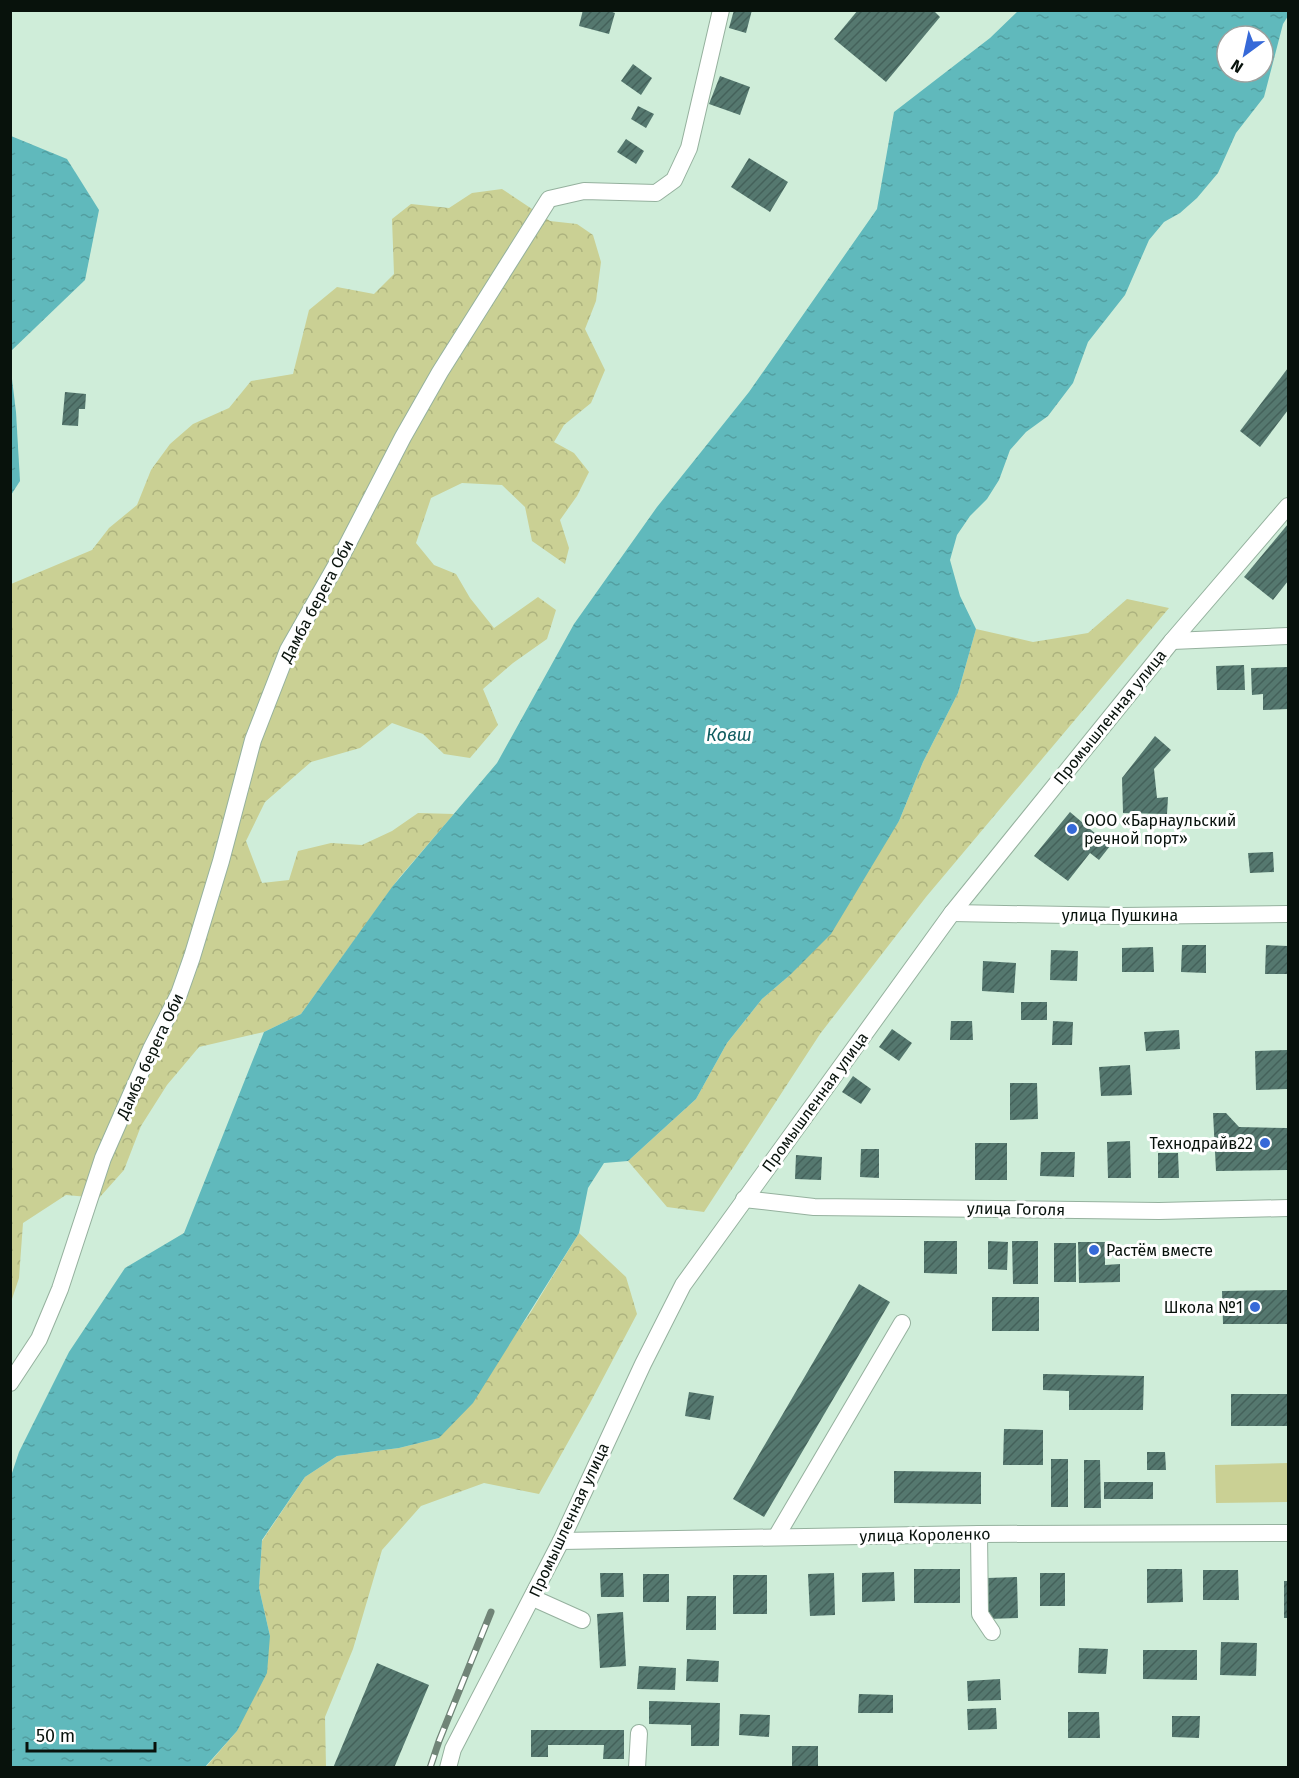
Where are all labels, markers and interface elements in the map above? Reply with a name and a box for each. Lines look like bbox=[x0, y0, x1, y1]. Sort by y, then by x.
north arrow bbox=[1215, 24, 1275, 84]
text: N bbox=[1227, 55, 1247, 77]
street label: Дамба берега Оби bbox=[276, 536, 357, 667]
street label: Промышленная улица bbox=[1050, 646, 1170, 788]
water label: Ковш bbox=[706, 724, 752, 746]
place label: ООО «Барнаульский речной порт» bbox=[1084, 811, 1236, 848]
marker: ООО «Барнаульский речной порт» bbox=[1065, 822, 1079, 836]
street label: улица Пушкина bbox=[1062, 906, 1178, 925]
street label: Дамба берега Оби bbox=[112, 990, 187, 1123]
street label: Промышленная улица bbox=[758, 1028, 872, 1176]
place label: Технодрайв22 bbox=[1149, 1134, 1253, 1153]
marker: Технодрайв22 bbox=[1258, 1136, 1272, 1150]
street label: улица Гоголя bbox=[967, 1199, 1065, 1219]
place label: Растём вместе bbox=[1106, 1241, 1213, 1260]
marker: Растём вместе bbox=[1087, 1243, 1101, 1257]
place label: Школа №1 bbox=[1164, 1298, 1243, 1317]
marker: Школа №1 bbox=[1248, 1300, 1262, 1314]
street label: Промышленная улица bbox=[525, 1440, 613, 1600]
street label: улица Короленко bbox=[859, 1524, 991, 1546]
scale bar bbox=[27, 1715, 154, 1753]
text: 50 m bbox=[36, 1725, 75, 1747]

